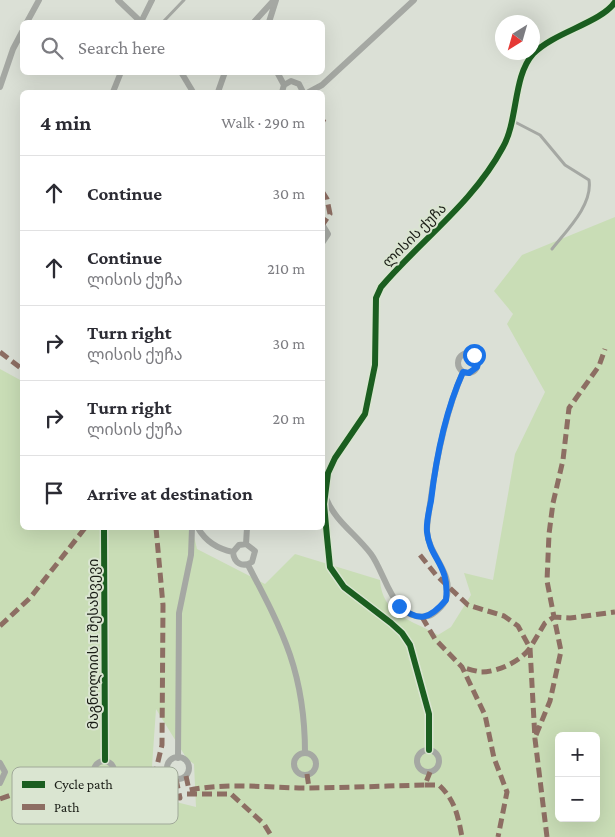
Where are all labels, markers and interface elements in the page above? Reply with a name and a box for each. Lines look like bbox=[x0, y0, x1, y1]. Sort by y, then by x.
north arrow bbox=[495, 15, 540, 60]
search box bbox=[20, 20, 325, 75]
icon: search bbox=[38, 34, 66, 62]
text: Search here bbox=[78, 37, 165, 58]
text: 4 min bbox=[40, 111, 91, 135]
text: Walk · 290 m bbox=[221, 114, 305, 131]
icon: ahead bbox=[40, 179, 68, 207]
text: Continue bbox=[87, 183, 162, 204]
text: 30 m bbox=[273, 185, 305, 202]
street label: ლისის ქუჩა bbox=[379, 200, 450, 271]
text: Continue bbox=[87, 247, 162, 268]
icon: ahead bbox=[40, 254, 68, 282]
text: 210 m bbox=[267, 260, 305, 277]
text: ლისის ქუჩა bbox=[87, 271, 183, 288]
text: Turn right bbox=[87, 322, 172, 343]
icon: right bbox=[40, 329, 68, 357]
text: 30 m bbox=[273, 335, 305, 352]
route start bbox=[463, 344, 486, 367]
text: ლისის ქუჩა bbox=[87, 346, 183, 363]
text: Turn right bbox=[87, 397, 172, 418]
icon: right bbox=[40, 404, 68, 432]
text: 20 m bbox=[272, 410, 305, 427]
text: ლისის ქუჩა bbox=[87, 421, 183, 438]
icon: arrive bbox=[40, 479, 68, 507]
text: Arrive at destination bbox=[87, 483, 253, 504]
street label: მაგნოლიის II შესახვევი bbox=[85, 559, 102, 729]
route end bbox=[388, 595, 411, 618]
map controls bbox=[555, 732, 600, 822]
button: + bbox=[555, 732, 600, 777]
legend bbox=[12, 767, 178, 824]
text: Cycle path bbox=[54, 776, 113, 792]
button: − bbox=[555, 777, 600, 822]
text: Path bbox=[54, 799, 80, 815]

